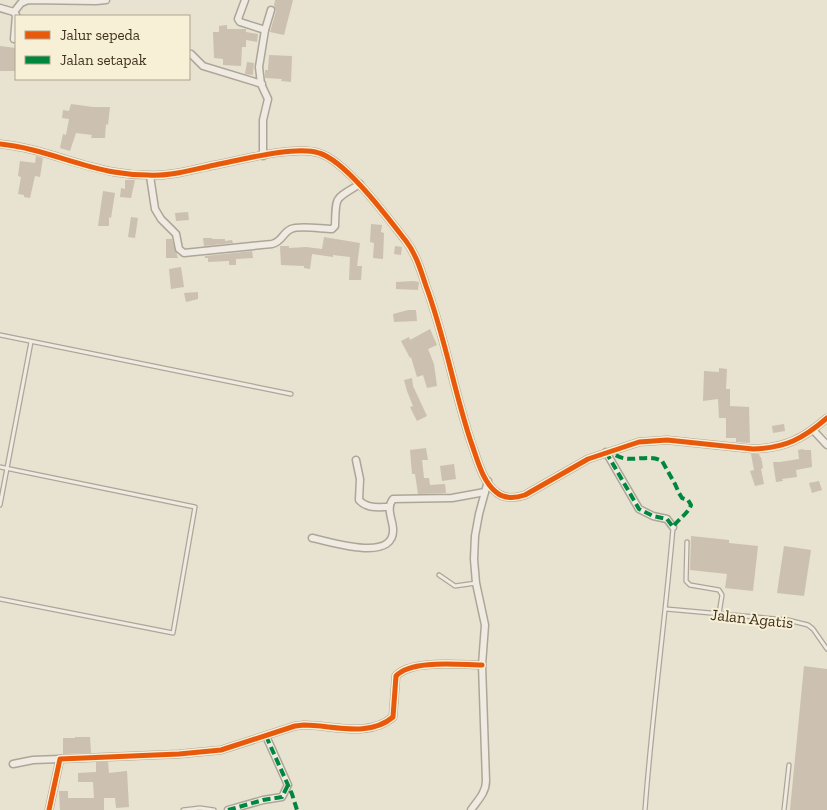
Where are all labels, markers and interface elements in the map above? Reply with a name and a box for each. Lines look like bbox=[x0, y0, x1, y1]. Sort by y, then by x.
legend bbox=[15, 15, 190, 80]
text: Jalur sepeda bbox=[60, 26, 140, 44]
text: Jalan setapak bbox=[60, 51, 147, 69]
street label: Jalan Agatis bbox=[710, 605, 794, 632]

